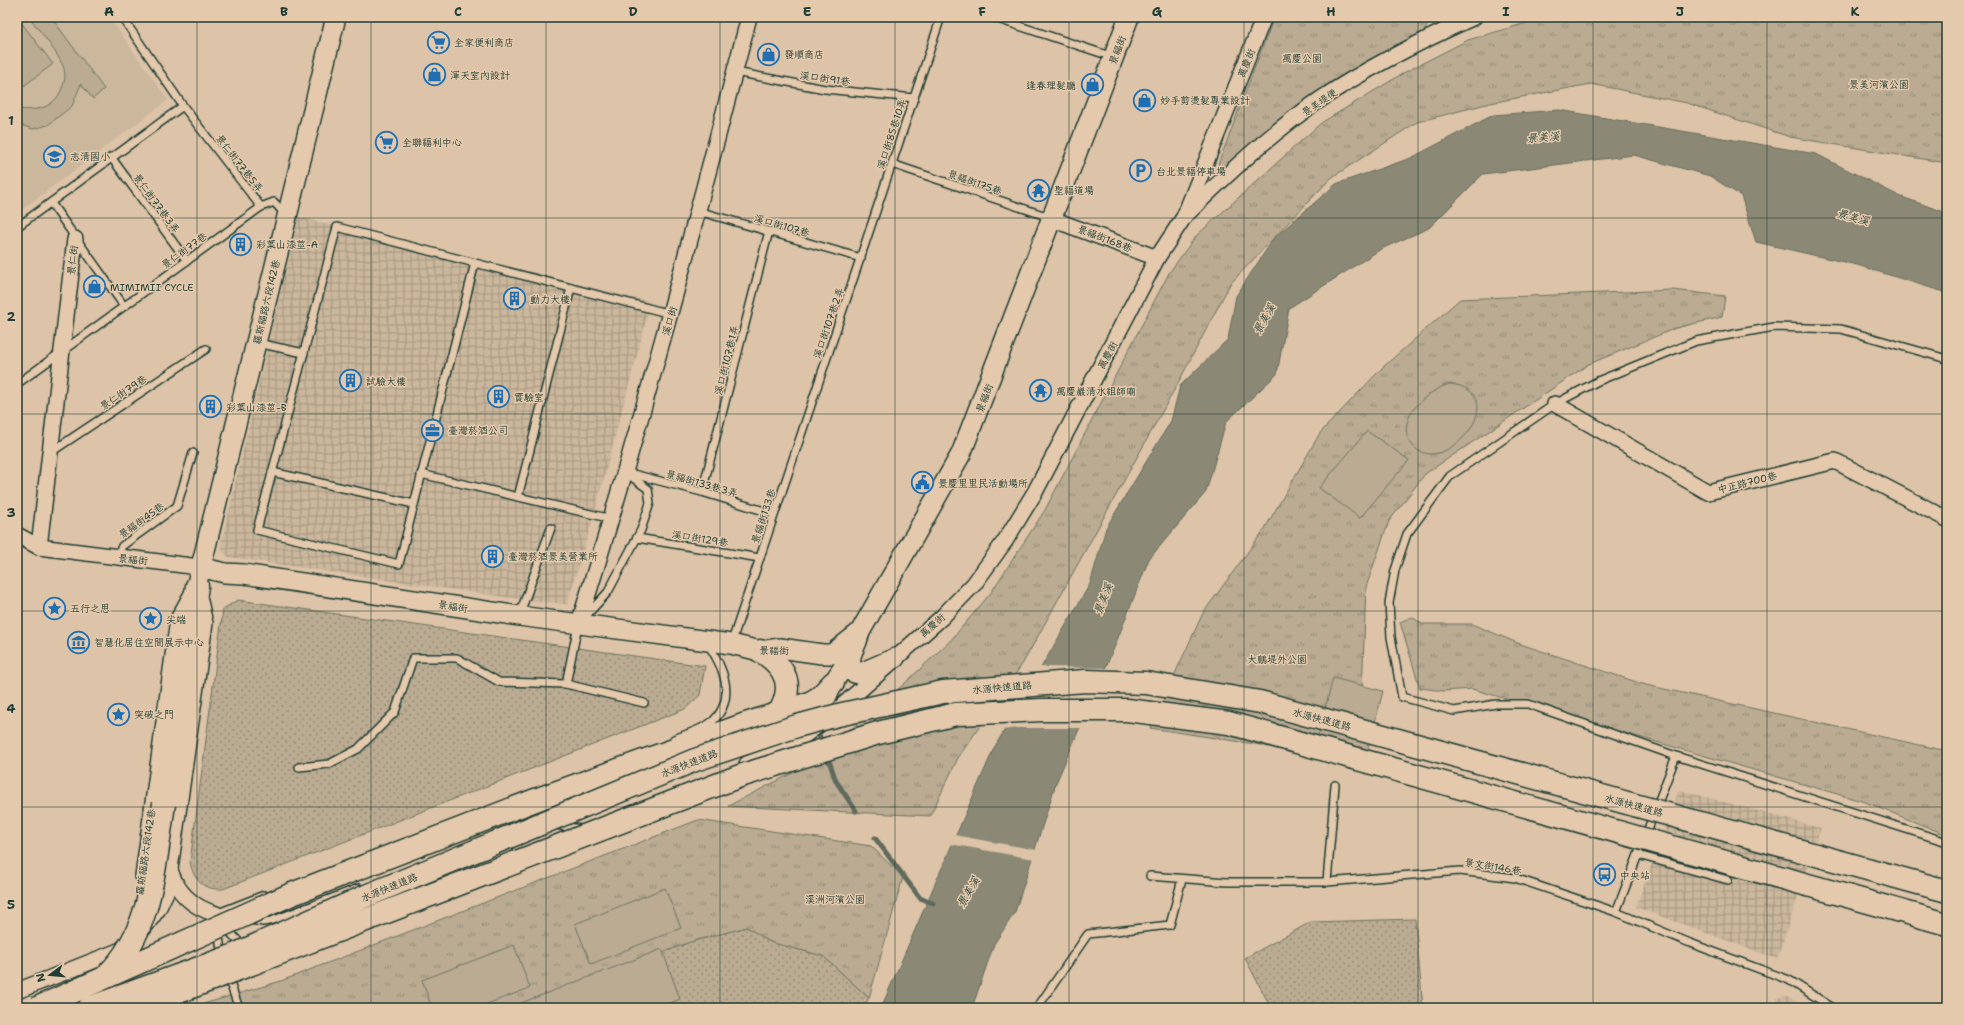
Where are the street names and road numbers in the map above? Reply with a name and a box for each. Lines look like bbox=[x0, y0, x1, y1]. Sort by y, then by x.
street label: 景福街 bbox=[1106, 34, 1129, 67]
street label: 萬慶街 bbox=[1235, 47, 1258, 80]
street label: 溪口街91巷 bbox=[799, 69, 852, 89]
street label: 景美堤便 bbox=[1299, 85, 1340, 119]
street label: 溪口街85巷10弄 bbox=[874, 97, 909, 171]
street label: 景仁街77巷5弄 bbox=[213, 132, 266, 195]
street label: 景福街175巷 bbox=[946, 167, 1005, 198]
street label: 景仁街77巷3弄 bbox=[131, 171, 183, 236]
street label: 溪口街107巷 bbox=[752, 211, 812, 240]
street label: 景福街168巷 bbox=[1076, 222, 1135, 255]
street label: 景仁街77巷 bbox=[159, 229, 211, 271]
street label: 景仁街 bbox=[64, 244, 81, 276]
street label: 羅斯福路六段142巷 bbox=[250, 257, 283, 346]
street label: 溪口街107巷2弄 bbox=[810, 286, 847, 360]
street label: 溪口街 bbox=[659, 305, 680, 337]
street label: 溪口街107巷1弄 bbox=[712, 324, 741, 396]
street label: 萬慶街 bbox=[1095, 339, 1120, 372]
street label: 景仁街79巷 bbox=[97, 371, 150, 413]
street label: 景福街 bbox=[973, 382, 996, 415]
street label: 景福街133巷3弄 bbox=[664, 467, 739, 500]
street label: 中正路700巷 bbox=[1716, 469, 1779, 496]
street label: 景福街133巷 bbox=[748, 486, 779, 545]
street label: 景福街45巷 bbox=[116, 499, 167, 541]
street label: 溪口街129巷 bbox=[671, 528, 730, 550]
street label: 景福街 bbox=[117, 551, 149, 568]
street label: 景福街 bbox=[437, 598, 469, 615]
street label: 萬慶街 bbox=[917, 611, 948, 640]
street label: 景福街 bbox=[759, 644, 789, 657]
street label: 水源快速道路 bbox=[972, 678, 1032, 697]
street label: 水源快速道路 bbox=[1291, 705, 1353, 734]
street label: 水源快速道路 bbox=[659, 747, 720, 780]
street label: 水源快速道路 bbox=[1603, 791, 1665, 820]
street label: 羅斯福路六段142巷 bbox=[133, 807, 158, 896]
street label: 景文街146巷 bbox=[1463, 856, 1523, 878]
street label: 水源快速道路 bbox=[359, 870, 419, 905]

